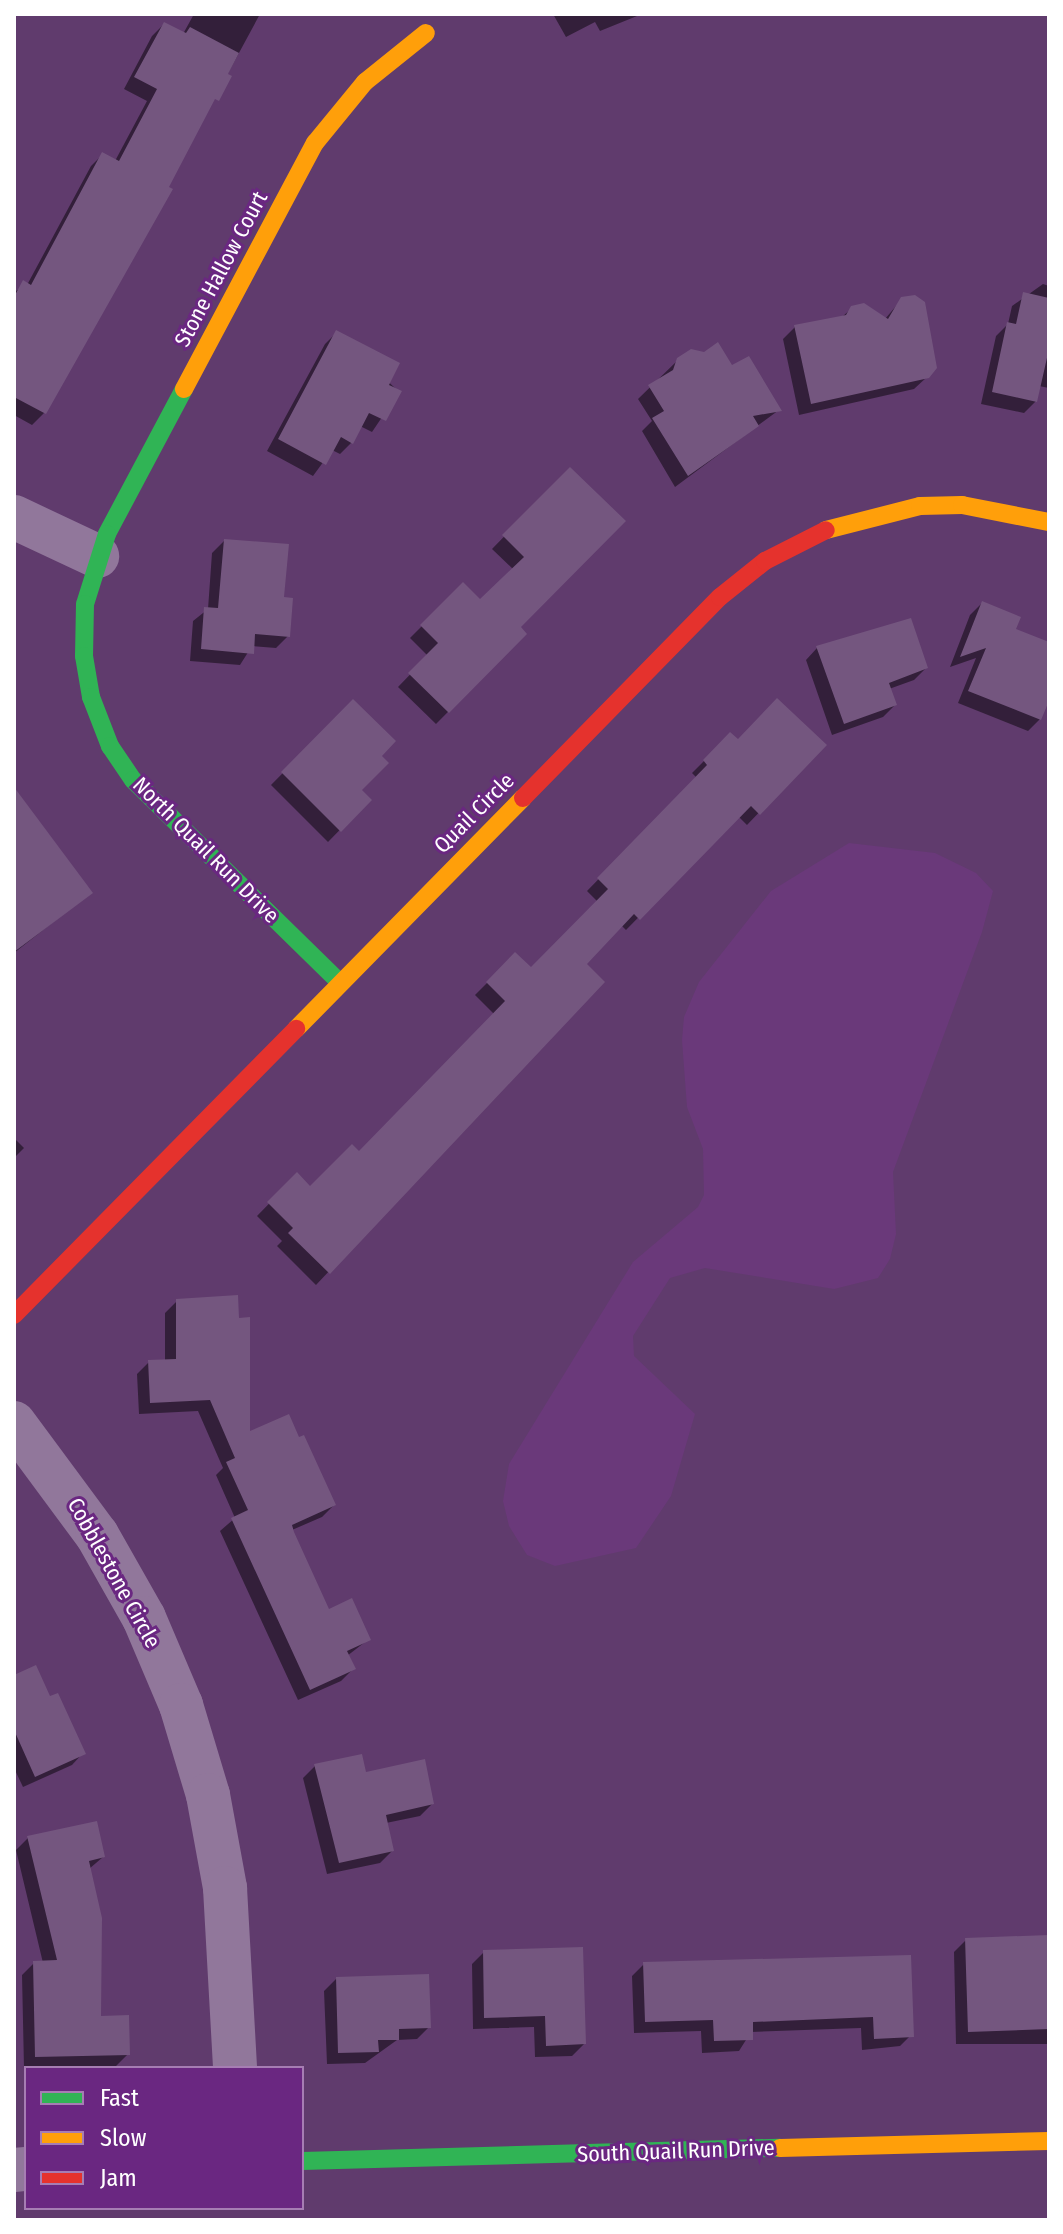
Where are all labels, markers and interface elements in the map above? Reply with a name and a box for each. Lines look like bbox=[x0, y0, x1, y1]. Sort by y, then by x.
street label: Stone Hallow Court bbox=[169, 187, 273, 351]
street label: Quail Circle bbox=[428, 767, 520, 859]
street label: North Quail Run Drive bbox=[127, 771, 285, 929]
street label: Cobblestone Circle bbox=[62, 1493, 166, 1653]
legend bbox=[24, 2066, 304, 2210]
text: Fast bbox=[100, 2084, 139, 2112]
text: Slow bbox=[100, 2124, 146, 2152]
street label: South Quail Run Drive bbox=[577, 2134, 775, 2168]
text: Jam bbox=[100, 2164, 137, 2192]

